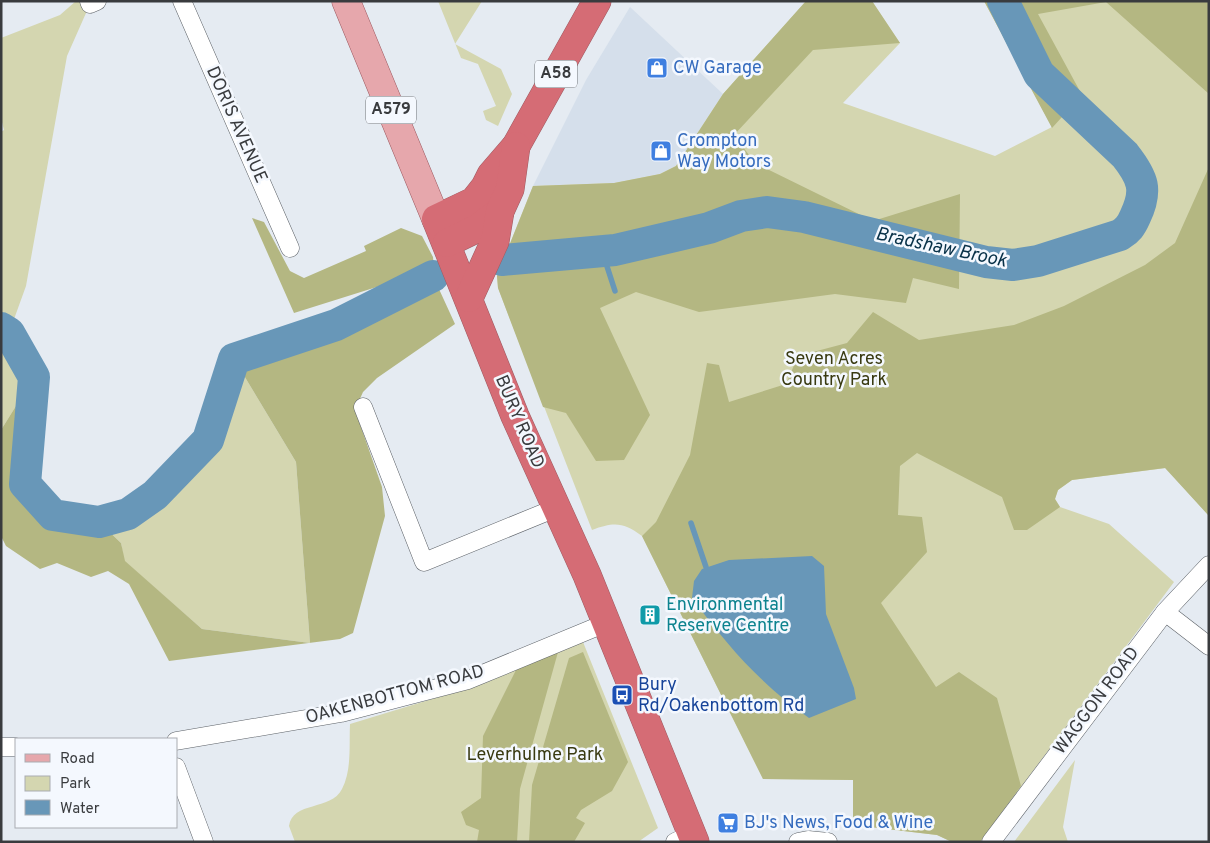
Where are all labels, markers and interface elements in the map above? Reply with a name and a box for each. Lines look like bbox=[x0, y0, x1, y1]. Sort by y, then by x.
shop icon: CW Garage bbox=[645, 56, 669, 80]
place label: CW Garage bbox=[673, 57, 762, 80]
road number: A58 bbox=[535, 61, 577, 88]
street label: DORIS AVENUE bbox=[200, 63, 272, 187]
road number: A579 bbox=[366, 96, 416, 124]
place label: Crompton Way Motors bbox=[677, 130, 771, 174]
shop icon: Crompton Way Motors bbox=[649, 139, 673, 163]
water label: Bradshaw Brook bbox=[873, 222, 1009, 274]
park label: Seven Acres Country Park bbox=[781, 348, 887, 392]
street label: BURY ROAD bbox=[489, 372, 549, 472]
place label: Environmental Reserve Centre bbox=[666, 594, 789, 638]
building icon: Environmental Reserve Centre bbox=[638, 603, 662, 627]
street label: WAGGON ROAD bbox=[1049, 643, 1145, 759]
street label: OAKENBOTTOM ROAD bbox=[303, 660, 487, 730]
place label: Bury Rd/Oakenbottom Rd bbox=[638, 674, 804, 718]
bus stop icon: Bury Rd/Oakenbottom Rd bbox=[610, 683, 634, 707]
legend bbox=[15, 738, 178, 828]
park label: Leverhulme Park bbox=[467, 744, 603, 767]
text: Road bbox=[60, 750, 95, 769]
text: Park bbox=[60, 775, 91, 794]
text: Water bbox=[60, 800, 100, 819]
supermarket icon: BJ's News, Food & Wine bbox=[716, 811, 740, 835]
place label: BJ's News, Food & Wine bbox=[744, 812, 933, 835]

